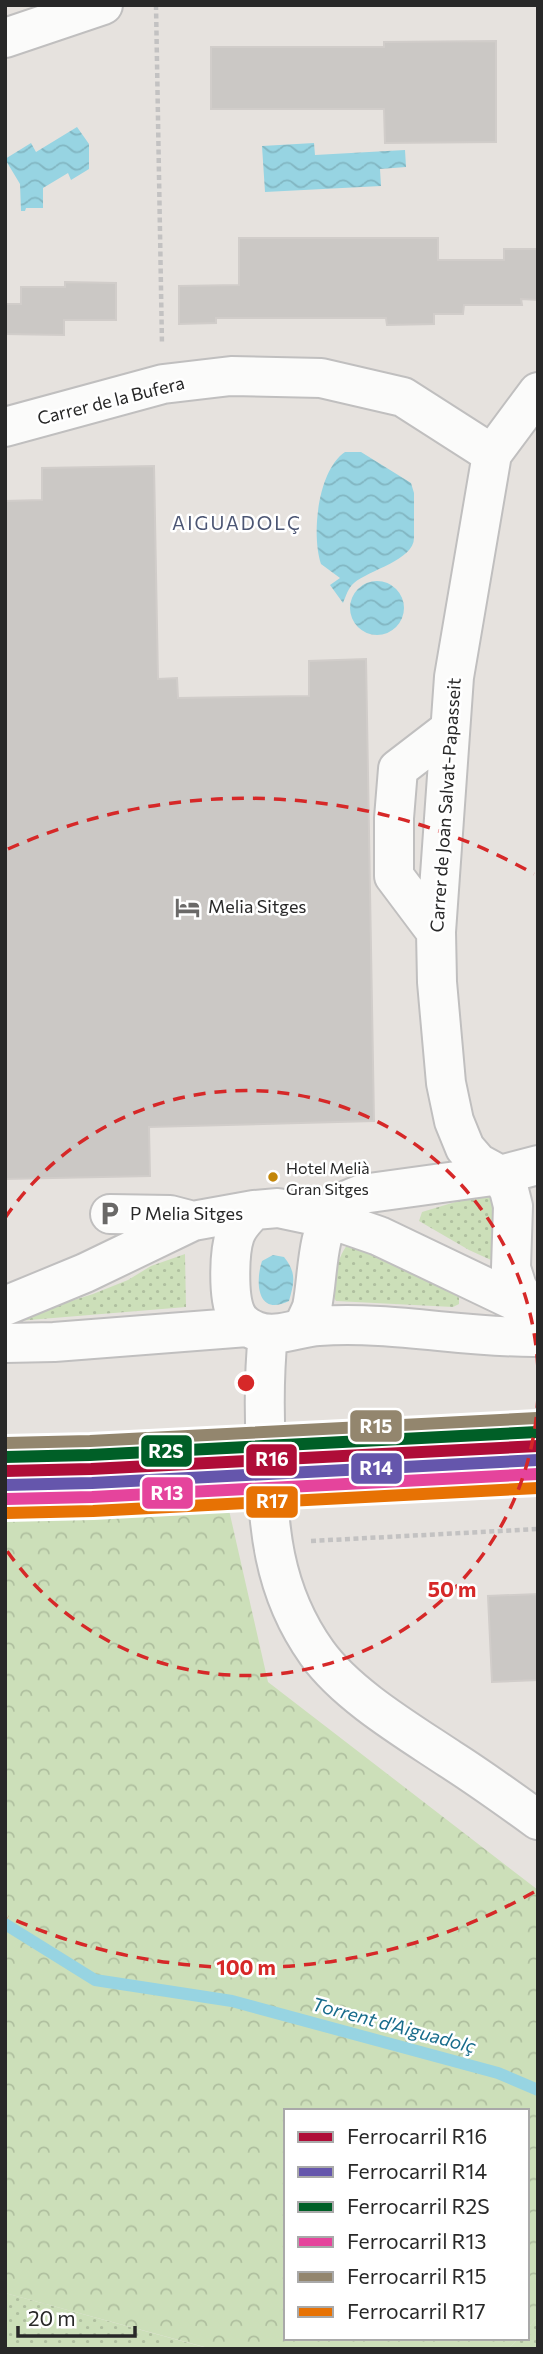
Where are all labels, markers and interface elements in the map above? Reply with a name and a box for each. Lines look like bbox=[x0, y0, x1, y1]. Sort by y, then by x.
street label: Carrer de la Bufera bbox=[35, 371, 187, 429]
district label: AIGUADOLÇ bbox=[172, 511, 302, 534]
street label: Carrer de Joan Salvat-Papasseit bbox=[425, 677, 465, 933]
hotel icon: Melia Sitges bbox=[174, 893, 202, 921]
place label: Melia Sitges bbox=[208, 895, 307, 917]
place label: Hotel Melià Gran Sitges bbox=[286, 1158, 370, 1198]
marker: Hotel Melià Gran Sitges bbox=[266, 1170, 280, 1184]
parking icon: P Melia Sitges bbox=[96, 1200, 124, 1228]
place label: P Melia Sitges bbox=[130, 1202, 243, 1224]
centre of rings bbox=[234, 1371, 258, 1395]
line badge: R15 bbox=[349, 1409, 403, 1443]
text: R15 bbox=[360, 1414, 392, 1437]
line badge: R2S bbox=[140, 1434, 193, 1468]
text: R2S bbox=[148, 1439, 184, 1462]
line badge: R16 bbox=[245, 1443, 298, 1477]
text: R16 bbox=[255, 1447, 289, 1470]
line badge: R14 bbox=[350, 1452, 403, 1485]
text: R14 bbox=[359, 1456, 393, 1479]
line badge: R13 bbox=[141, 1476, 194, 1510]
text: R13 bbox=[151, 1481, 183, 1504]
line badge: R17 bbox=[245, 1485, 299, 1519]
text: R17 bbox=[256, 1489, 288, 1512]
text: 50 m bbox=[428, 1576, 476, 1601]
text: 100 m bbox=[216, 1954, 276, 1979]
water label: Torrent d'Aiguadolç bbox=[310, 1992, 479, 2058]
legend bbox=[284, 2109, 529, 2340]
text: Ferrocarril R16 bbox=[347, 2123, 487, 2148]
text: Ferrocarril R14 bbox=[347, 2158, 488, 2183]
text: Ferrocarril R2S bbox=[347, 2193, 490, 2218]
text: Ferrocarril R13 bbox=[347, 2228, 487, 2253]
text: Ferrocarril R15 bbox=[347, 2263, 487, 2288]
scale bar bbox=[18, 2294, 135, 2338]
text: Ferrocarril R17 bbox=[347, 2298, 486, 2323]
text: 20 m bbox=[28, 2305, 76, 2330]

